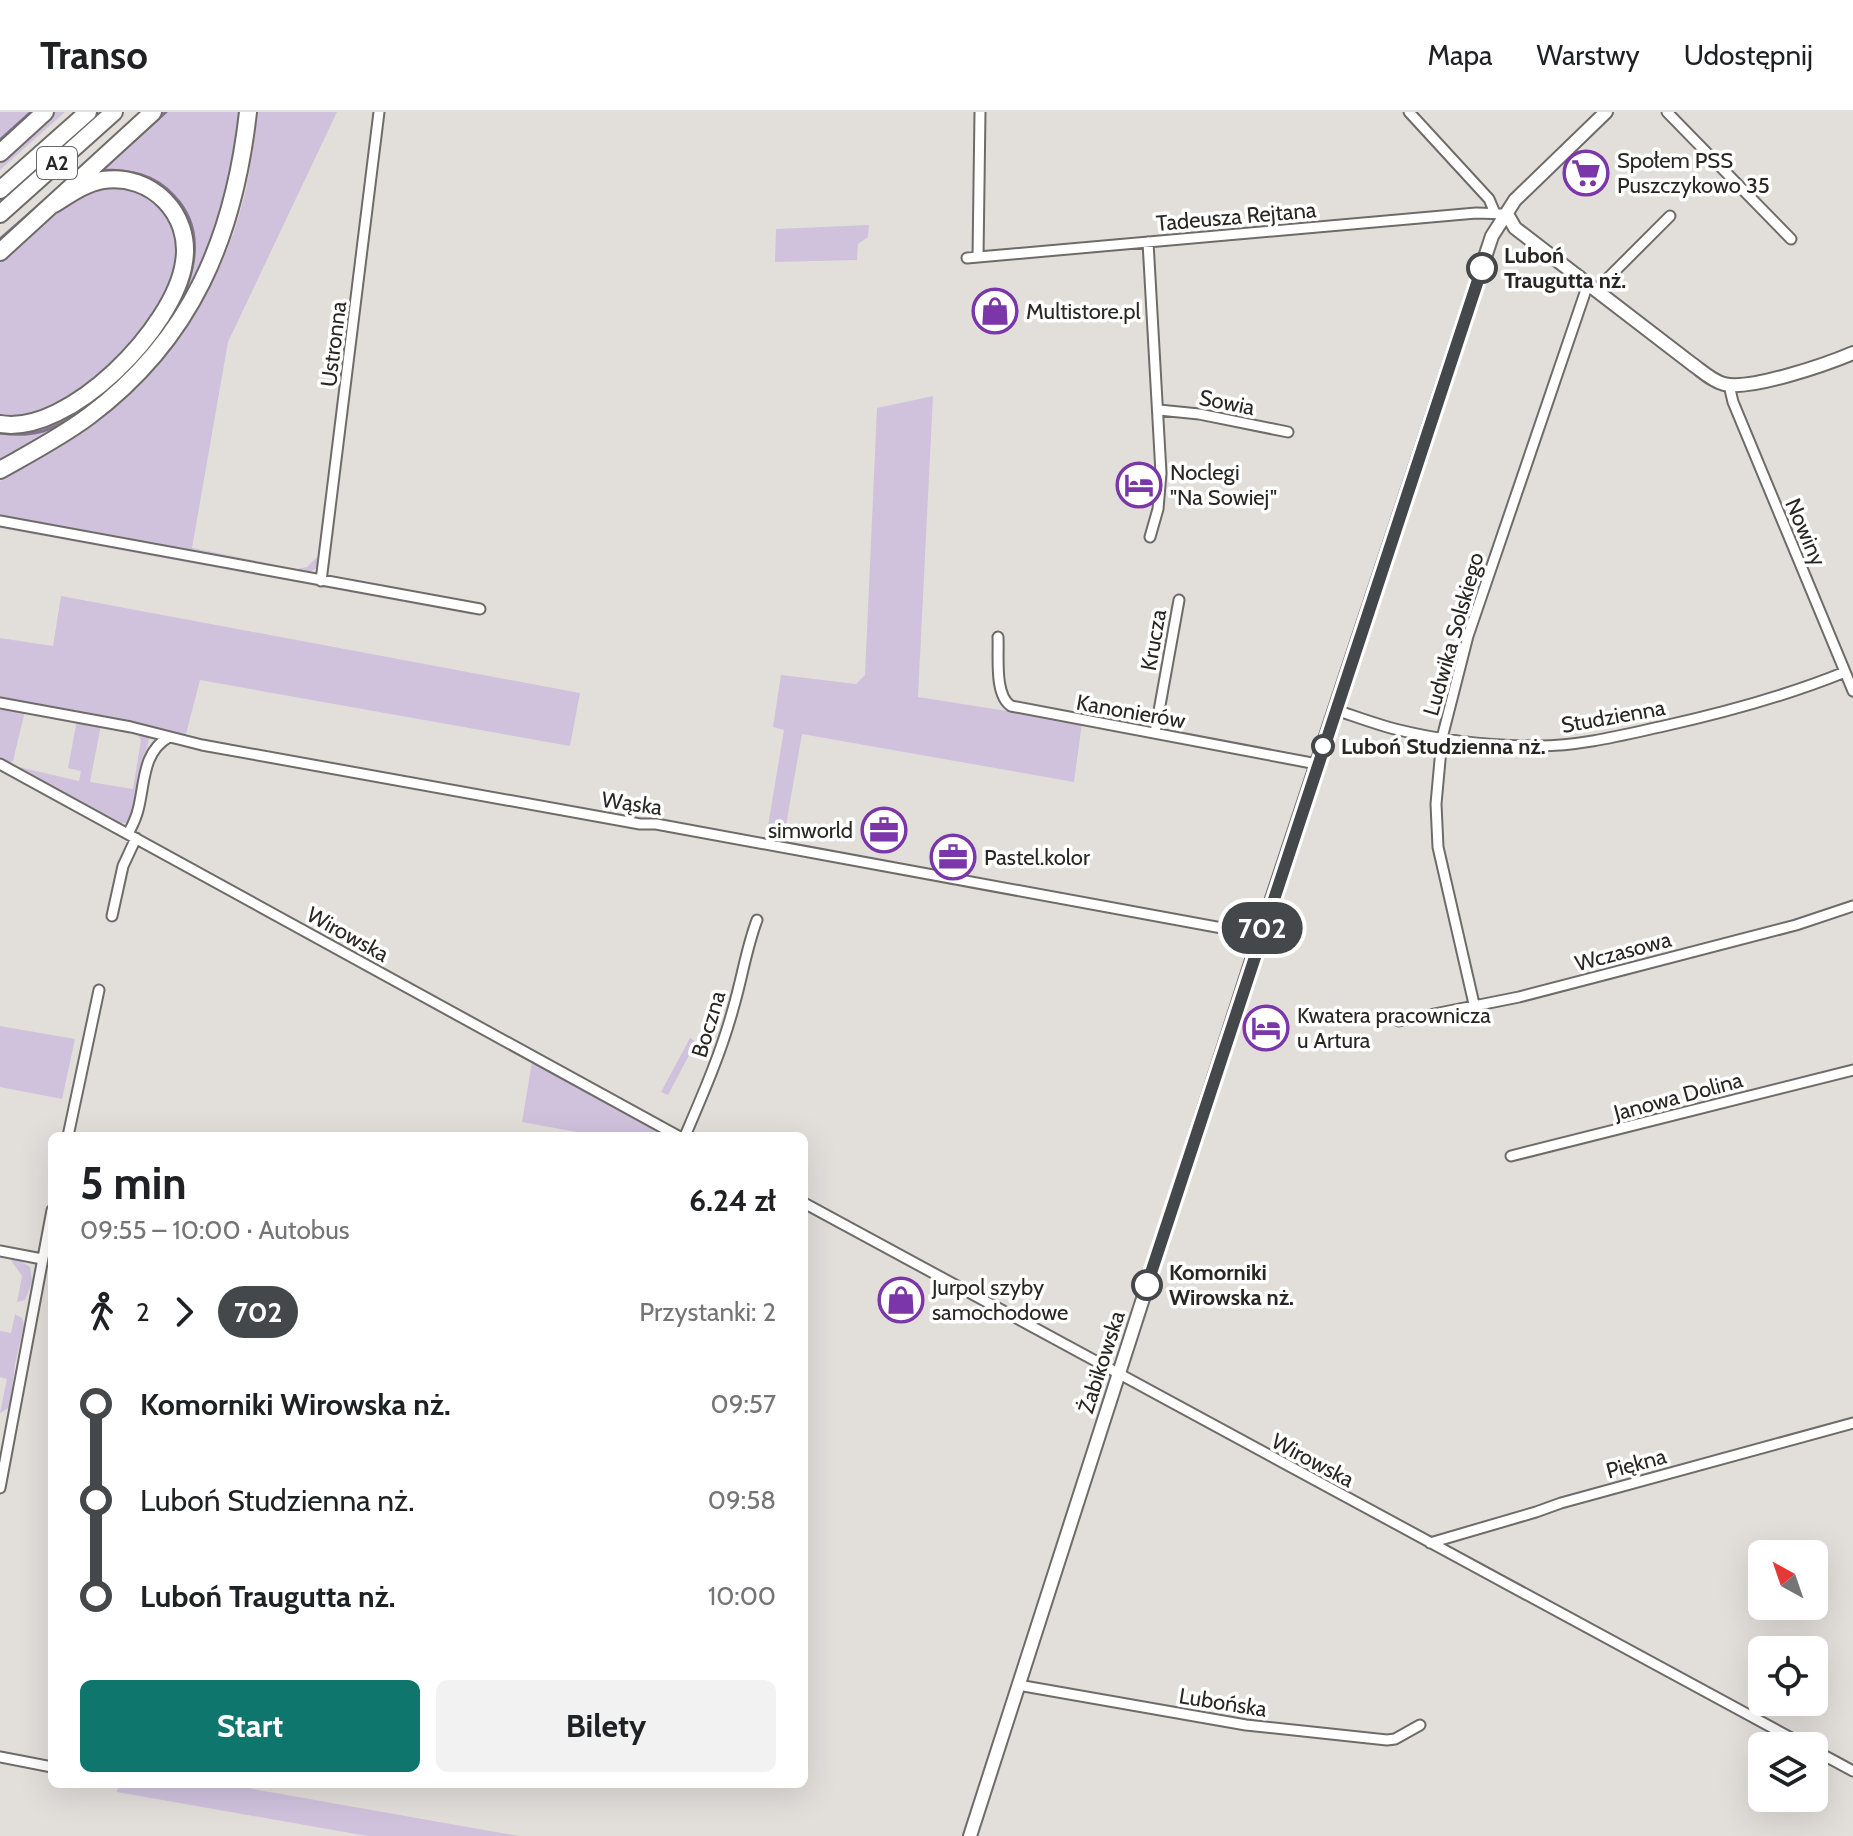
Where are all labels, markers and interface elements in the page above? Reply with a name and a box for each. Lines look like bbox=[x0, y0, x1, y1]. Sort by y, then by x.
text: Transo bbox=[40, 32, 148, 79]
text: Mapa bbox=[1427, 38, 1493, 72]
text: Warstwy bbox=[1537, 38, 1640, 72]
text: Udostępnij bbox=[1684, 38, 1813, 72]
road number: A2 bbox=[37, 147, 77, 179]
place label: Społem PSS Puszczykowo 35 bbox=[1617, 147, 1770, 199]
supermarket icon: Społem PSS Puszczykowo 35 bbox=[1562, 149, 1610, 197]
street label: Tadeusza Rejtana bbox=[1155, 196, 1318, 237]
place label: Luboń Traugutta nż. bbox=[1504, 242, 1626, 294]
marker: Luboń Traugutta nż. bbox=[1467, 253, 1497, 283]
shop icon: Multistore.pl bbox=[971, 287, 1019, 335]
place label: Multistore.pl bbox=[1026, 298, 1142, 325]
street label: Ustronna bbox=[315, 299, 352, 388]
street label: Sowia bbox=[1197, 384, 1257, 421]
place label: Noclegi "Na Sowiej" bbox=[1170, 459, 1277, 511]
hotel icon: Noclegi "Na Sowiej" bbox=[1115, 461, 1163, 509]
street label: Nowiny bbox=[1779, 494, 1832, 570]
street label: Ludwika Solskiego bbox=[1417, 549, 1490, 719]
street label: Krucza bbox=[1135, 607, 1172, 673]
street label: Kanonierów bbox=[1074, 689, 1188, 734]
street label: Studzienna bbox=[1559, 694, 1668, 739]
place label: Luboń Studzienna nż. bbox=[1341, 733, 1546, 760]
marker: Luboń Studzienna nż. bbox=[1312, 735, 1334, 757]
street label: Wąska bbox=[600, 786, 664, 821]
office icon: simworld bbox=[860, 806, 908, 854]
place label: simworld bbox=[768, 817, 853, 844]
office icon: Pastel.kolor bbox=[929, 833, 977, 881]
place label: Pastel.kolor bbox=[984, 844, 1090, 871]
street label: Wirowska bbox=[302, 901, 394, 968]
line badge: 702 bbox=[1216, 902, 1308, 954]
text: 702 bbox=[1238, 911, 1286, 945]
street label: Wczasowa bbox=[1572, 926, 1675, 977]
street label: Boczna bbox=[686, 987, 732, 1061]
place label: Kwatera pracownicza u Artura bbox=[1297, 1002, 1491, 1054]
hotel icon: Kwatera pracownicza u Artura bbox=[1242, 1004, 1290, 1052]
street label: Janowa Dolina bbox=[1610, 1066, 1746, 1127]
text: 5 min bbox=[80, 1157, 187, 1210]
text: 6.24 zł bbox=[689, 1182, 776, 1219]
text: 09:55 – 10:00 · Autobus bbox=[80, 1214, 350, 1246]
place label: Komorniki Wirowska nż. bbox=[1169, 1259, 1294, 1311]
marker: Komorniki Wirowska nż. bbox=[1132, 1270, 1162, 1300]
place label: Jurpol szyby samochodowe bbox=[931, 1274, 1068, 1326]
shop icon: Jurpol szyby samochodowe bbox=[877, 1276, 925, 1324]
icon: walk bbox=[80, 1290, 124, 1334]
icon: forward bbox=[162, 1290, 206, 1334]
text: 702 bbox=[234, 1295, 282, 1329]
text: 2 bbox=[136, 1296, 150, 1328]
text: Przystanki: 2 bbox=[639, 1296, 776, 1328]
street label: Żabikowska bbox=[1072, 1307, 1131, 1417]
text: Komorniki Wirowska nż. bbox=[140, 1386, 451, 1423]
text: 09:57 bbox=[711, 1388, 776, 1420]
street label: Wirowska bbox=[1267, 1428, 1359, 1494]
street label: Piękna bbox=[1603, 1442, 1670, 1484]
text: Luboń Studzienna nż. bbox=[140, 1482, 414, 1519]
text: 09:58 bbox=[708, 1484, 776, 1516]
north arrow bbox=[1748, 1540, 1828, 1620]
map controls bbox=[1748, 1540, 1828, 1812]
text: Luboń Traugutta nż. bbox=[140, 1578, 395, 1615]
text: 10:00 bbox=[708, 1580, 776, 1612]
button: locate bbox=[1748, 1636, 1828, 1716]
button: Start bbox=[80, 1680, 420, 1772]
button: Bilety bbox=[436, 1680, 776, 1772]
street label: Lubońska bbox=[1177, 1682, 1269, 1723]
button: layers bbox=[1748, 1732, 1828, 1812]

